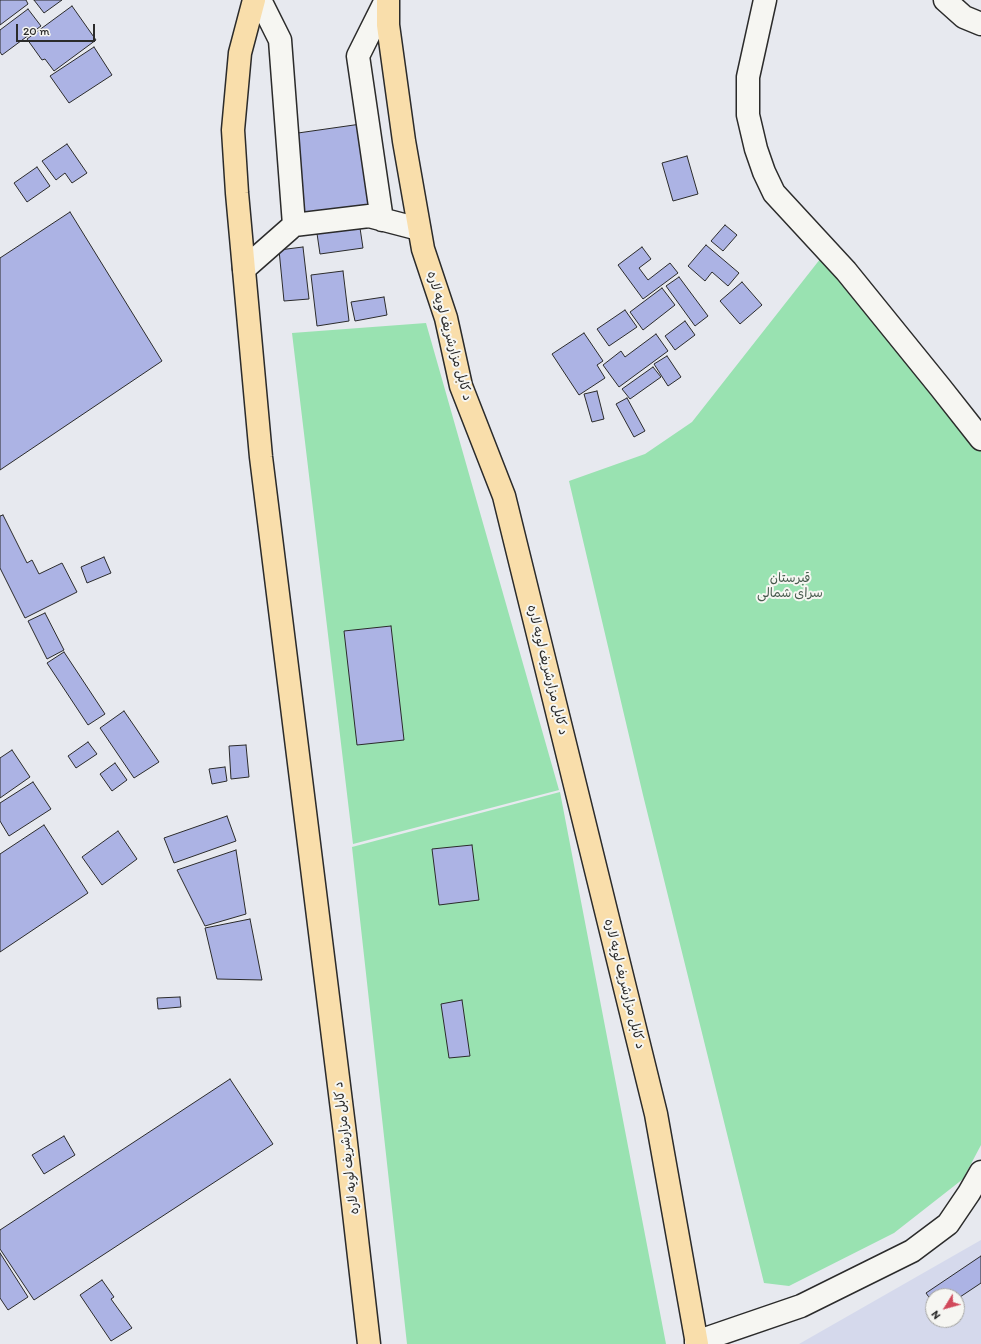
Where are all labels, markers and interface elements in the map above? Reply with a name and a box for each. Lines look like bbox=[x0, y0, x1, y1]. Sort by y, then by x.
scale bar bbox=[18, 16, 97, 42]
text: 20 m bbox=[23, 24, 50, 38]
street label: د کابل مزارشریف لویه لاره bbox=[423, 270, 475, 402]
park label: قبرستان سرای شمالی bbox=[757, 571, 823, 602]
street label: د کابل مزارشریف لویه لاره bbox=[523, 603, 571, 737]
street label: د کابل مزارشریف لویه لاره bbox=[600, 917, 648, 1051]
street label: د کابل مزارشریف لویه لاره bbox=[331, 1081, 363, 1215]
north arrow bbox=[925, 1288, 965, 1328]
text: N bbox=[928, 1308, 943, 1322]

